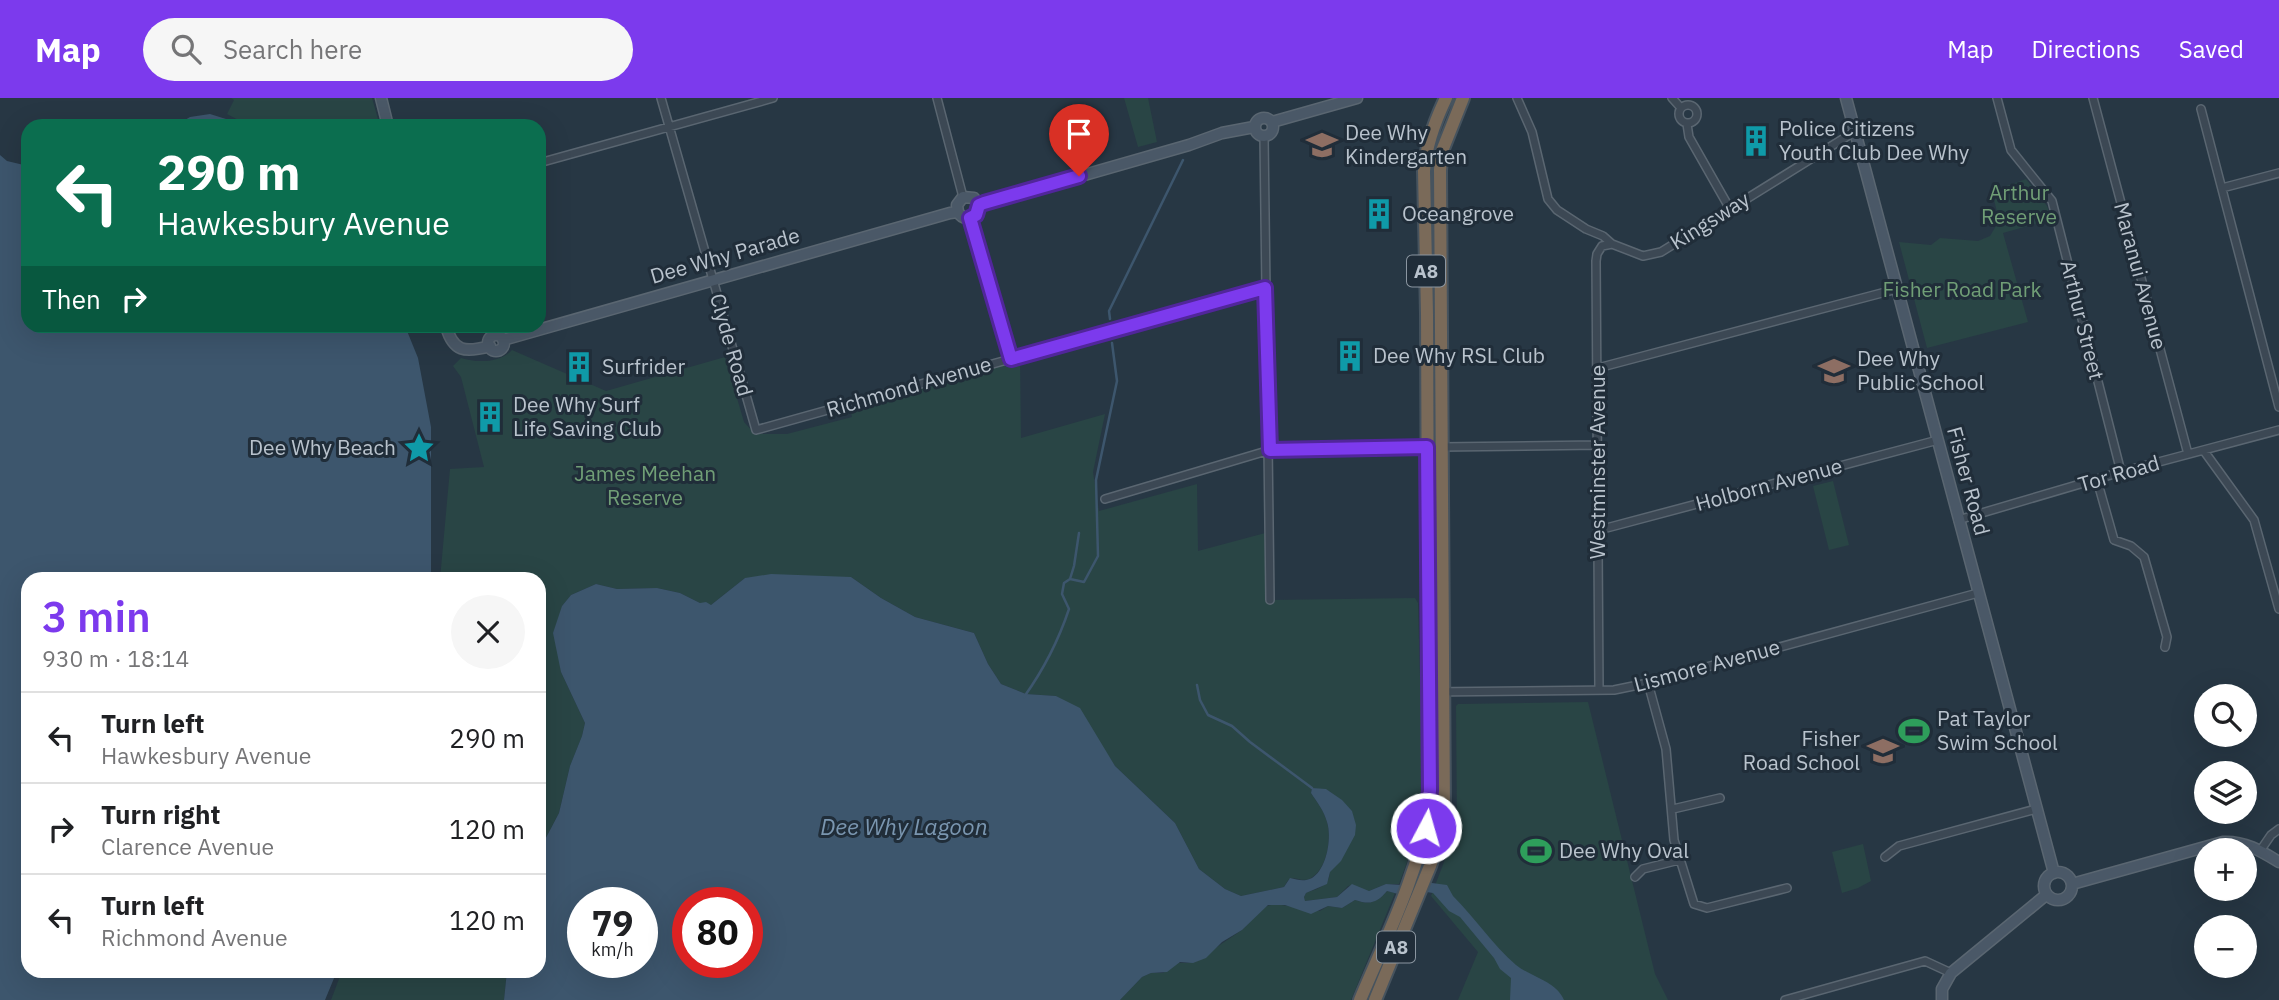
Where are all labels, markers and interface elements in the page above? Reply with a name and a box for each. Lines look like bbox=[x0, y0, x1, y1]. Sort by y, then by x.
search box bbox=[143, 18, 633, 81]
text: Map bbox=[35, 28, 101, 71]
icon: search bbox=[167, 30, 205, 68]
text: Search here bbox=[223, 32, 362, 66]
text: Map bbox=[1947, 33, 1993, 65]
text: Directions bbox=[2031, 33, 2141, 65]
text: Saved bbox=[2179, 33, 2244, 65]
pin bbox=[1049, 104, 1109, 176]
place label: Police Citizens Youth Club Dee Why bbox=[1779, 114, 1970, 166]
icon: arrive bbox=[1060, 115, 1098, 153]
place label: Dee Why Kindergarten bbox=[1345, 118, 1467, 170]
building icon: Police Citizens Youth Club Dee Why bbox=[1739, 124, 1773, 158]
school or university icon: Dee Why Kindergarten bbox=[1305, 128, 1339, 162]
text: 290 m bbox=[157, 140, 301, 203]
icon: left bbox=[42, 147, 133, 238]
park label: Arthur Reserve bbox=[1981, 178, 2057, 230]
street label: Kingsway bbox=[1664, 184, 1755, 256]
building icon: Oceangrove bbox=[1362, 197, 1396, 231]
place label: Oceangrove bbox=[1402, 199, 1514, 227]
street label: Maranui Avenue bbox=[2108, 199, 2174, 352]
text: Hawkesbury Avenue bbox=[157, 202, 450, 244]
street label: Dee Why Parade bbox=[647, 220, 803, 290]
road number: A8 bbox=[1407, 256, 1445, 286]
street label: Arthur Street bbox=[2055, 257, 2111, 383]
park label: Fisher Road Park bbox=[1882, 275, 2042, 303]
icon: right bbox=[115, 280, 153, 318]
text: Then bbox=[42, 282, 101, 316]
street label: Clyde Road bbox=[704, 290, 760, 399]
building icon: Dee Why RSL Club bbox=[1333, 339, 1367, 373]
place label: Dee Why RSL Club bbox=[1373, 341, 1545, 369]
place label: Dee Why Public School bbox=[1857, 344, 1985, 396]
street label: Richmond Avenue bbox=[823, 349, 995, 423]
building icon: Surfrider bbox=[562, 350, 596, 384]
place label: Surfrider bbox=[602, 352, 685, 380]
school or university icon: Dee Why Public School bbox=[1817, 354, 1851, 388]
street label: Westminster Avenue bbox=[1583, 365, 1611, 559]
place label: Dee Why Surf Life Saving Club bbox=[513, 390, 662, 442]
building icon: Dee Why Surf Life Saving Club bbox=[473, 400, 507, 434]
street label: Fisher Road bbox=[1941, 423, 1997, 538]
place icon: Dee Why Beach bbox=[402, 431, 436, 465]
place label: Dee Why Beach bbox=[249, 433, 396, 461]
street label: Tor Road bbox=[2075, 448, 2163, 498]
street label: Holborn Avenue bbox=[1692, 451, 1845, 517]
park label: James Meehan Reserve bbox=[574, 459, 716, 511]
text: 3 min bbox=[42, 589, 151, 644]
button: close bbox=[451, 595, 525, 669]
street label: Lismore Avenue bbox=[1631, 632, 1783, 698]
text: 930 m · 18:14 bbox=[42, 643, 189, 673]
map controls bbox=[2194, 684, 2257, 978]
button: search bbox=[2194, 684, 2257, 747]
place label: Pat Taylor Swim School bbox=[1937, 704, 2058, 756]
text: Turn left bbox=[101, 706, 204, 740]
sports icon: Pat Taylor Swim School bbox=[1897, 714, 1931, 748]
icon: left bbox=[42, 719, 80, 757]
text: 290 m bbox=[449, 721, 525, 755]
place label: Fisher Road School bbox=[1743, 724, 1860, 776]
school or university icon: Fisher Road School bbox=[1866, 734, 1900, 768]
text: Hawkesbury Avenue bbox=[101, 740, 311, 770]
button: layers bbox=[2194, 761, 2257, 824]
position arrow bbox=[1389, 791, 1463, 865]
text: Turn right bbox=[101, 797, 220, 831]
icon: right bbox=[42, 810, 80, 848]
water label: Dee Why Lagoon bbox=[820, 811, 988, 841]
text: 120 m bbox=[449, 812, 525, 846]
text: Clarence Avenue bbox=[101, 831, 274, 861]
sports icon: Dee Why Oval bbox=[1519, 834, 1553, 868]
place label: Dee Why Oval bbox=[1559, 836, 1689, 864]
button: + bbox=[2194, 838, 2257, 901]
speed limit sign: 80 bbox=[672, 887, 763, 978]
text: Turn left bbox=[101, 888, 204, 922]
text: 79 bbox=[591, 900, 634, 946]
icon: left bbox=[42, 901, 80, 939]
text: 120 m bbox=[449, 903, 525, 937]
button: − bbox=[2194, 915, 2257, 978]
text: Richmond Avenue bbox=[101, 922, 288, 952]
road number: A8 bbox=[1377, 932, 1415, 962]
text: km/h bbox=[591, 938, 634, 961]

